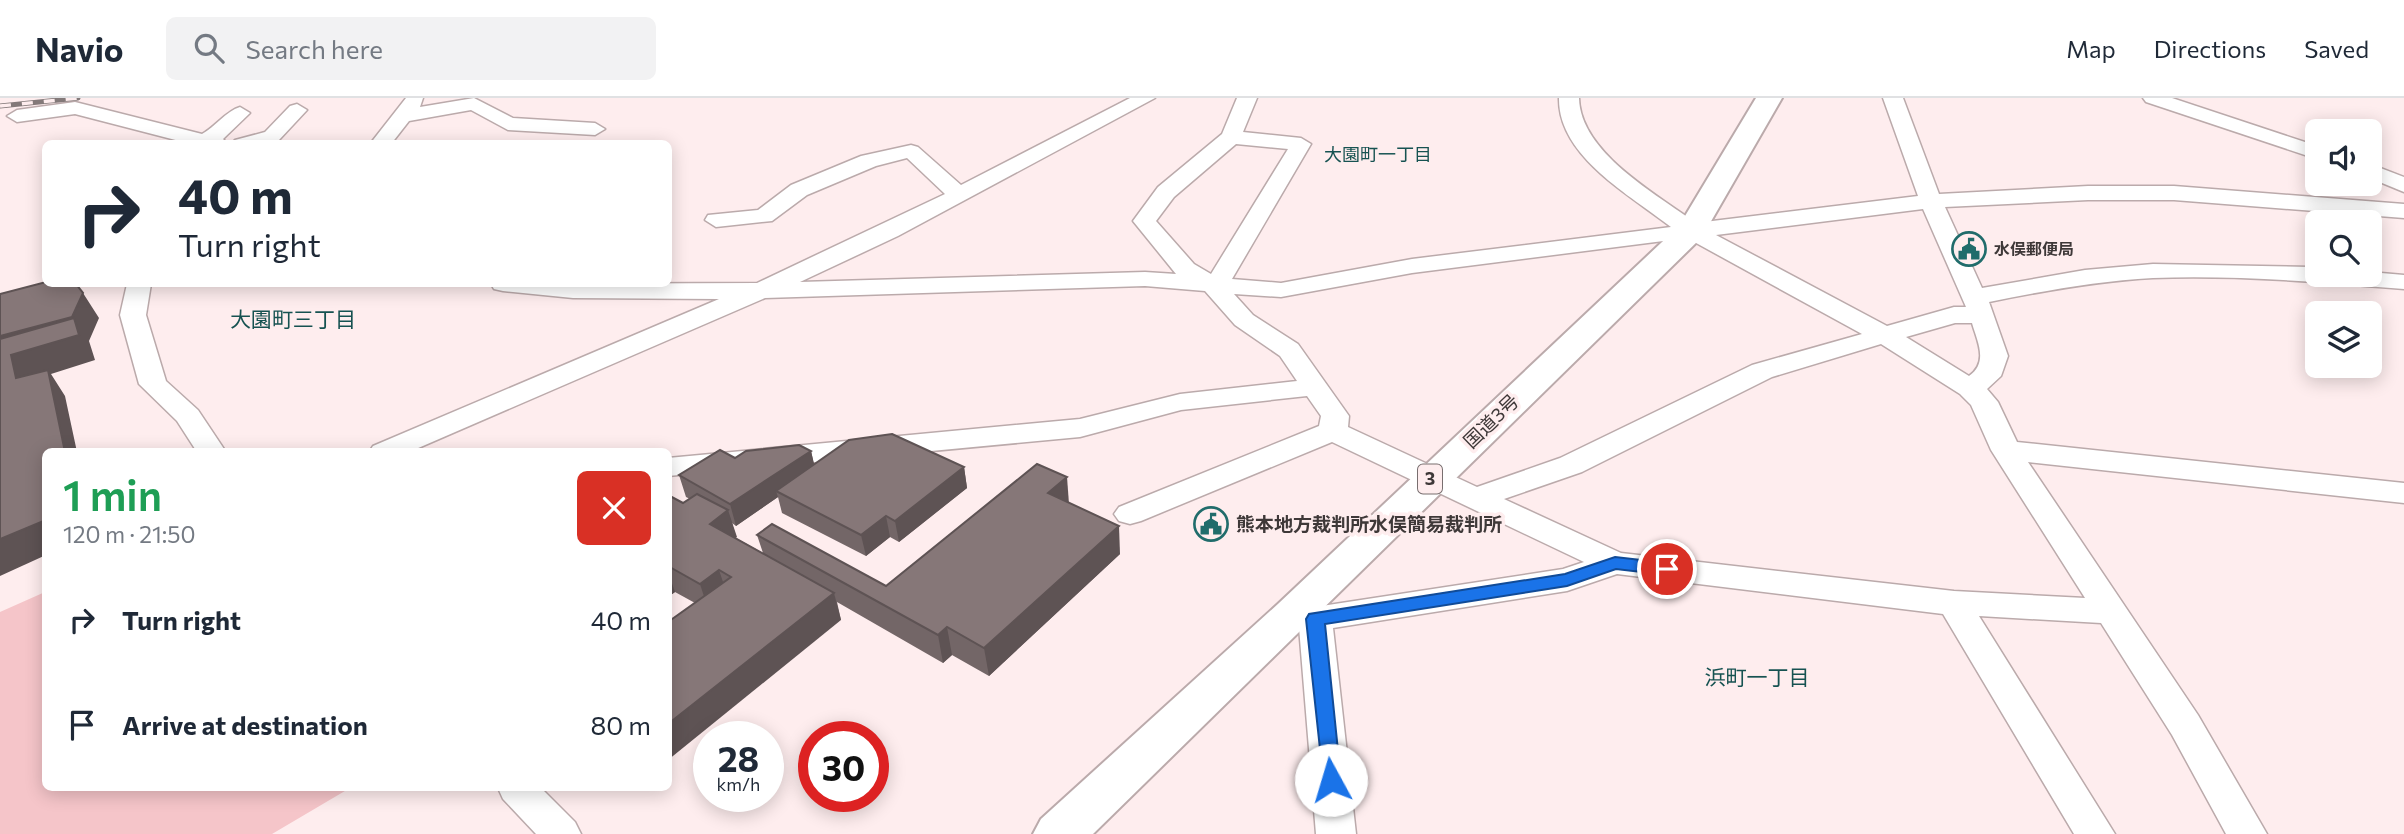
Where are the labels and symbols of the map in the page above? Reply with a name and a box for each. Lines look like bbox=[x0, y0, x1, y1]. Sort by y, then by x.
district label: 大園町一丁目 bbox=[1324, 143, 1432, 165]
public building icon: 水俣郵便局 bbox=[1950, 230, 1988, 268]
place label: 水俣郵便局 bbox=[1994, 239, 2074, 258]
district label: 大園町三丁目 bbox=[230, 306, 356, 331]
street label: 国道3号 bbox=[1458, 389, 1523, 452]
road number: 3 bbox=[1418, 464, 1442, 494]
public building icon: 熊本地方裁判所水俣簡易裁判所 bbox=[1192, 505, 1230, 543]
place label: 熊本地方裁判所水俣簡易裁判所 bbox=[1236, 512, 1502, 535]
pin bbox=[1637, 539, 1697, 599]
district label: 浜町一丁目 bbox=[1705, 664, 1810, 689]
speed limit sign: 30 bbox=[798, 721, 889, 812]
position arrow bbox=[1294, 743, 1368, 817]

